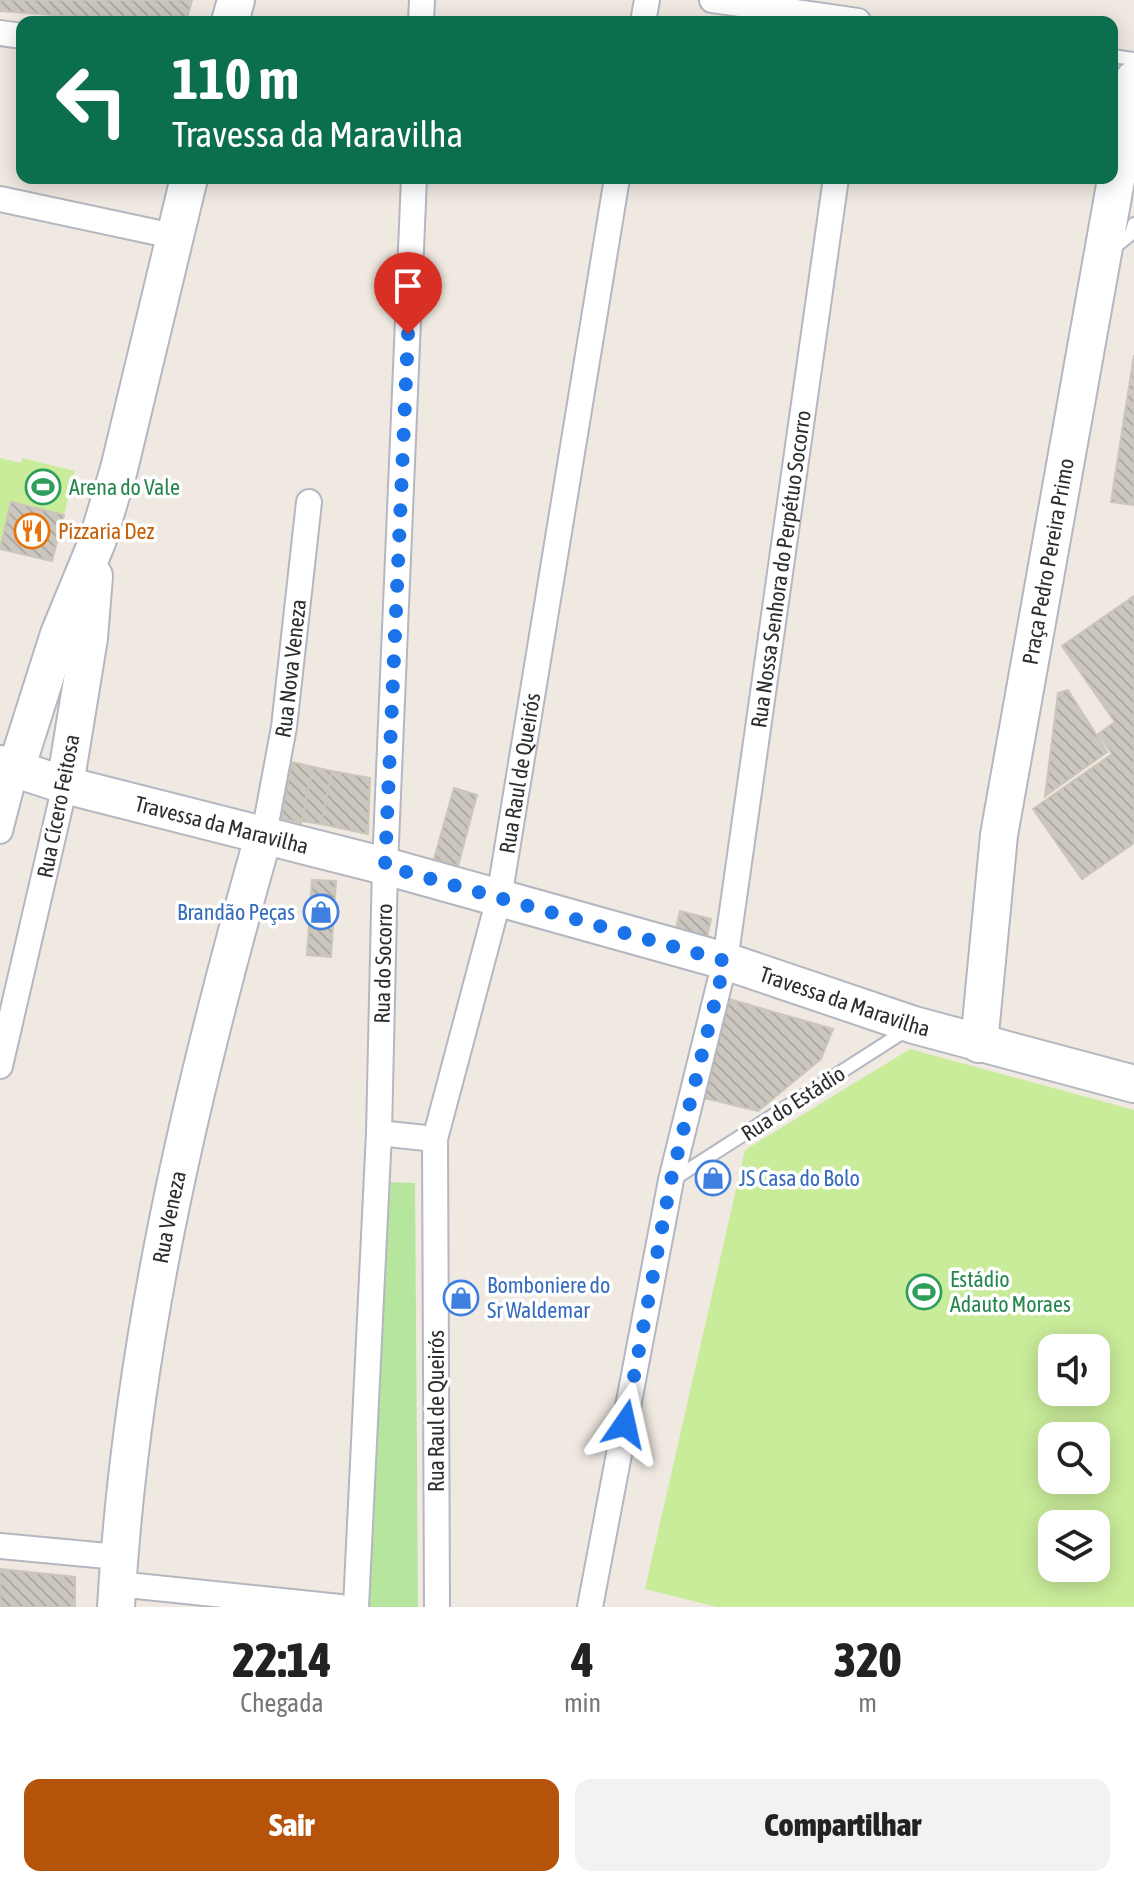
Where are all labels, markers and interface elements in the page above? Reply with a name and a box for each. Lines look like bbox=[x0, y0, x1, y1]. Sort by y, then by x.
text: 110 m bbox=[172, 47, 299, 111]
icon: left bbox=[40, 48, 144, 152]
text: Travessa da Maravilha bbox=[172, 113, 463, 155]
pin bbox=[374, 252, 442, 334]
icon: arrive bbox=[386, 264, 430, 308]
street label: Rua Nossa Senhora do Perpétuo Socorro bbox=[745, 409, 816, 730]
street label: Praça Pedro Pereira Primo bbox=[1017, 456, 1079, 667]
sports icon: Arena do Vale bbox=[24, 468, 62, 506]
place label: Arena do Vale bbox=[69, 474, 180, 500]
restaurant icon: Pizzaria Dez bbox=[13, 512, 51, 550]
place label: Pizzaria Dez bbox=[58, 518, 155, 544]
street label: Rua Nova Veneza bbox=[269, 598, 311, 740]
street label: Rua Raul de Queirós bbox=[494, 691, 545, 855]
street label: Rua Cícero Feitosa bbox=[31, 732, 85, 880]
street label: Travessa da Maravilha bbox=[132, 790, 311, 859]
shop icon: Brandão Peças bbox=[302, 893, 340, 931]
place label: Brandão Peças bbox=[177, 899, 295, 925]
street label: Rua do Socorro bbox=[368, 903, 397, 1024]
street label: Travessa da Maravilha bbox=[756, 961, 933, 1042]
street label: Rua do Estádio bbox=[736, 1060, 850, 1146]
shop icon: JS Casa do Bolo bbox=[694, 1159, 732, 1197]
place label: JS Casa do Bolo bbox=[739, 1165, 860, 1191]
street label: Rua Veneza bbox=[147, 1168, 191, 1265]
place label: Estádio Adauto Moraes bbox=[950, 1266, 1071, 1317]
place label: Bomboniere do Sr Waldemar bbox=[487, 1272, 610, 1323]
sports icon: Estádio Adauto Moraes bbox=[905, 1273, 943, 1311]
shop icon: Bomboniere do Sr Waldemar bbox=[442, 1279, 480, 1317]
street label: Rua Raul de Queirós bbox=[423, 1330, 449, 1492]
map controls bbox=[1038, 1334, 1110, 1582]
button: sound bbox=[1038, 1334, 1110, 1406]
position arrow bbox=[583, 1382, 667, 1466]
button: search bbox=[1038, 1422, 1110, 1494]
button: layers bbox=[1038, 1510, 1110, 1582]
text: 22:14 bbox=[233, 1632, 331, 1687]
text: 4 bbox=[571, 1632, 594, 1687]
text: 320 bbox=[834, 1632, 901, 1687]
text: Chegada bbox=[240, 1688, 324, 1718]
text: min bbox=[564, 1688, 601, 1718]
text: m bbox=[858, 1688, 877, 1718]
button: Sair bbox=[24, 1779, 559, 1871]
button: Compartilhar bbox=[575, 1779, 1110, 1871]

